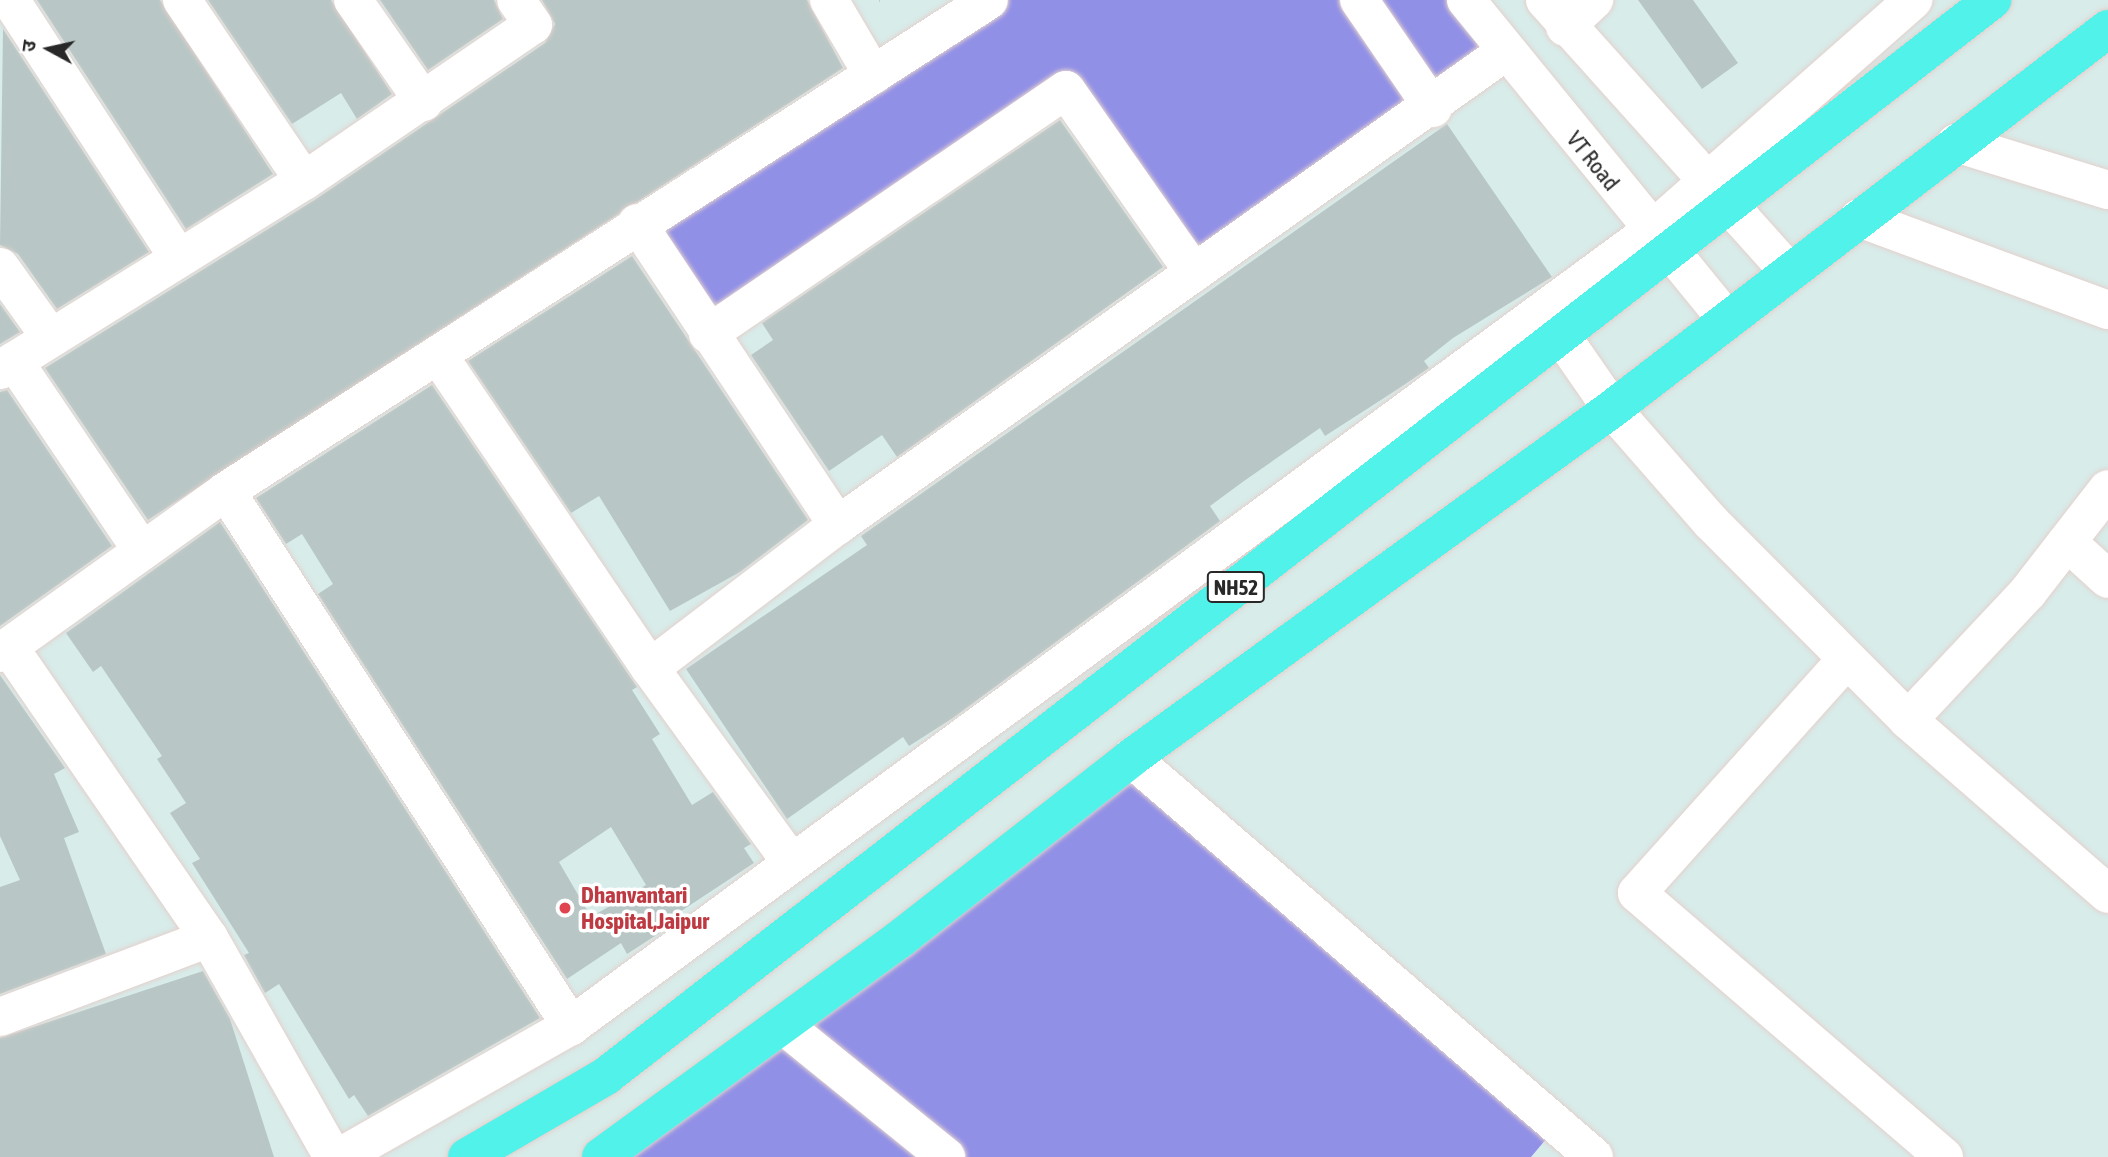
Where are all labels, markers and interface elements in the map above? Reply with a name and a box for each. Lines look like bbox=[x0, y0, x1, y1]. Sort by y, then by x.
north arrow bbox=[14, 14, 84, 84]
text: उ bbox=[17, 39, 40, 53]
street label: VT Road bbox=[1561, 126, 1625, 196]
road number: NH52 bbox=[1206, 570, 1266, 604]
place label: Dhanvantari Hospital,Jaipur bbox=[581, 881, 709, 935]
marker: Dhanvantari Hospital,Jaipur bbox=[555, 898, 575, 918]

